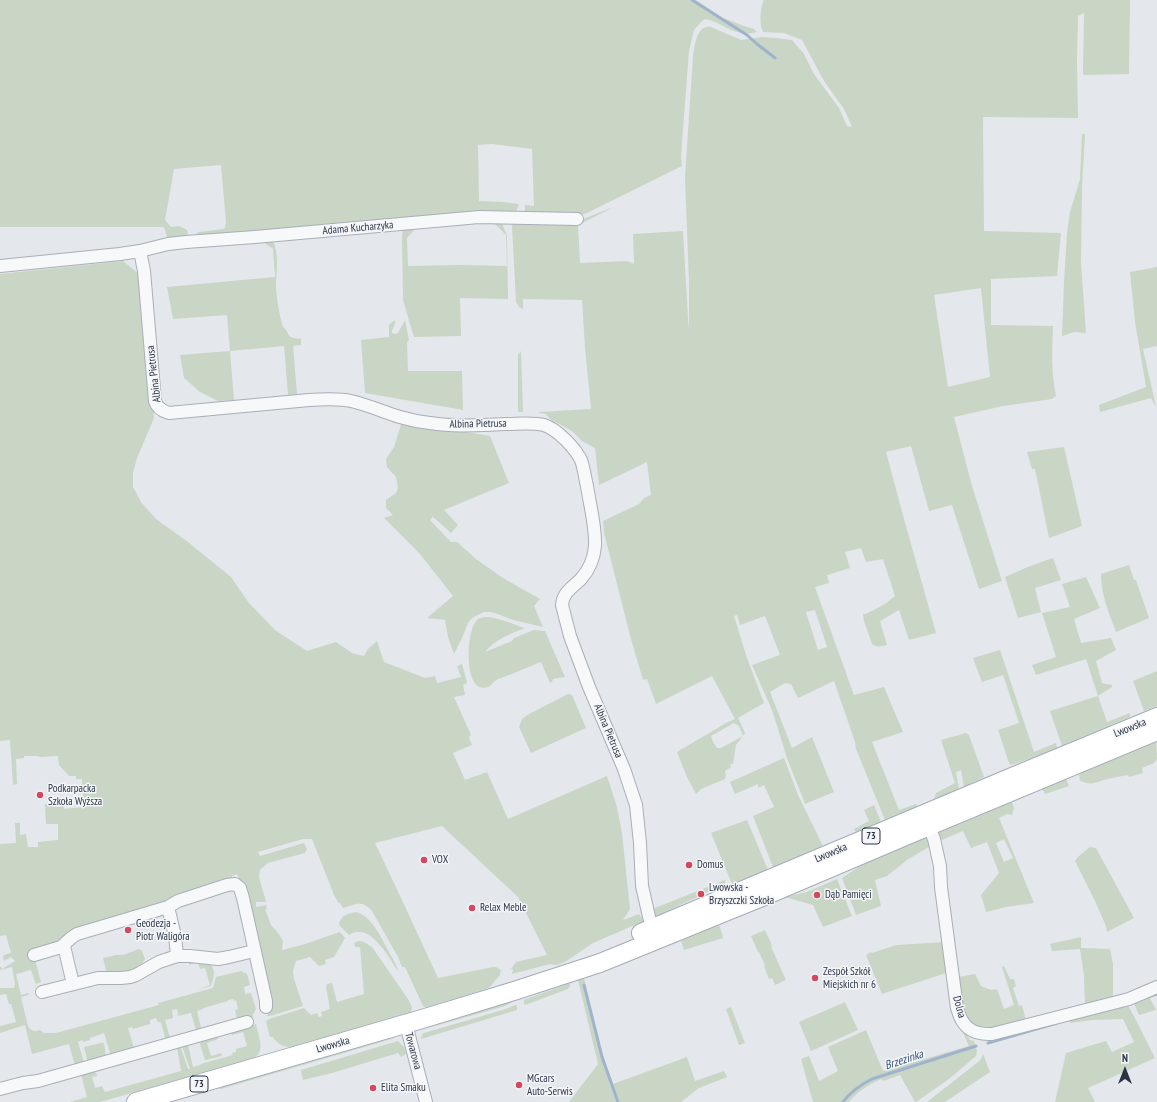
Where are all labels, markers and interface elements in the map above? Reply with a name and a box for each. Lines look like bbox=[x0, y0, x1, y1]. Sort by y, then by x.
street label: Adama Kucharzyka bbox=[322, 218, 394, 238]
street label: Albina Pietrusa bbox=[144, 345, 164, 403]
street label: Albina Pietrusa bbox=[449, 417, 507, 431]
street label: Albina Pietrusa bbox=[591, 702, 625, 760]
street label: Lwowska bbox=[1112, 716, 1148, 740]
place label: Podkarpacka Szkoła Wyższa bbox=[48, 782, 102, 808]
marker: Podkarpacka Szkoła Wyższa bbox=[35, 790, 45, 800]
road number: 73 bbox=[862, 828, 880, 844]
street label: Lwowska bbox=[813, 840, 849, 866]
place label: VOX bbox=[432, 853, 448, 867]
marker: VOX bbox=[419, 855, 429, 865]
place label: Domus bbox=[697, 858, 723, 872]
marker: Domus bbox=[684, 860, 694, 870]
place label: Lwowska - Brzyszczki Szkoła bbox=[709, 881, 774, 907]
place label: Dąb Pamięci bbox=[825, 888, 872, 902]
marker: Lwowska - Brzyszczki Szkoła bbox=[696, 889, 706, 899]
marker: Dąb Pamięci bbox=[812, 890, 822, 900]
place label: Relax Meble bbox=[480, 901, 527, 915]
marker: Relax Meble bbox=[467, 903, 477, 913]
place label: Geodezja - Piotr Waligóra bbox=[136, 917, 190, 943]
marker: Geodezja - Piotr Waligóra bbox=[123, 925, 133, 935]
place label: Zespół Szkół Miejskich nr 6 bbox=[823, 965, 876, 991]
marker: Zespół Szkół Miejskich nr 6 bbox=[810, 973, 820, 983]
street label: Dolna bbox=[950, 995, 968, 1019]
street label: Towarowa bbox=[402, 1031, 424, 1071]
street label: Lwowska bbox=[315, 1034, 351, 1056]
water label: Brzezinka bbox=[883, 1047, 925, 1073]
north arrow bbox=[1105, 1050, 1145, 1090]
text: N bbox=[1122, 1051, 1128, 1065]
place label: MGcars Auto-Serwis bbox=[527, 1072, 573, 1098]
road number: 73 bbox=[190, 1076, 208, 1092]
marker: MGcars Auto-Serwis bbox=[514, 1080, 524, 1090]
place label: Elita Smaku bbox=[381, 1081, 426, 1095]
marker: Elita Smaku bbox=[368, 1083, 378, 1093]

